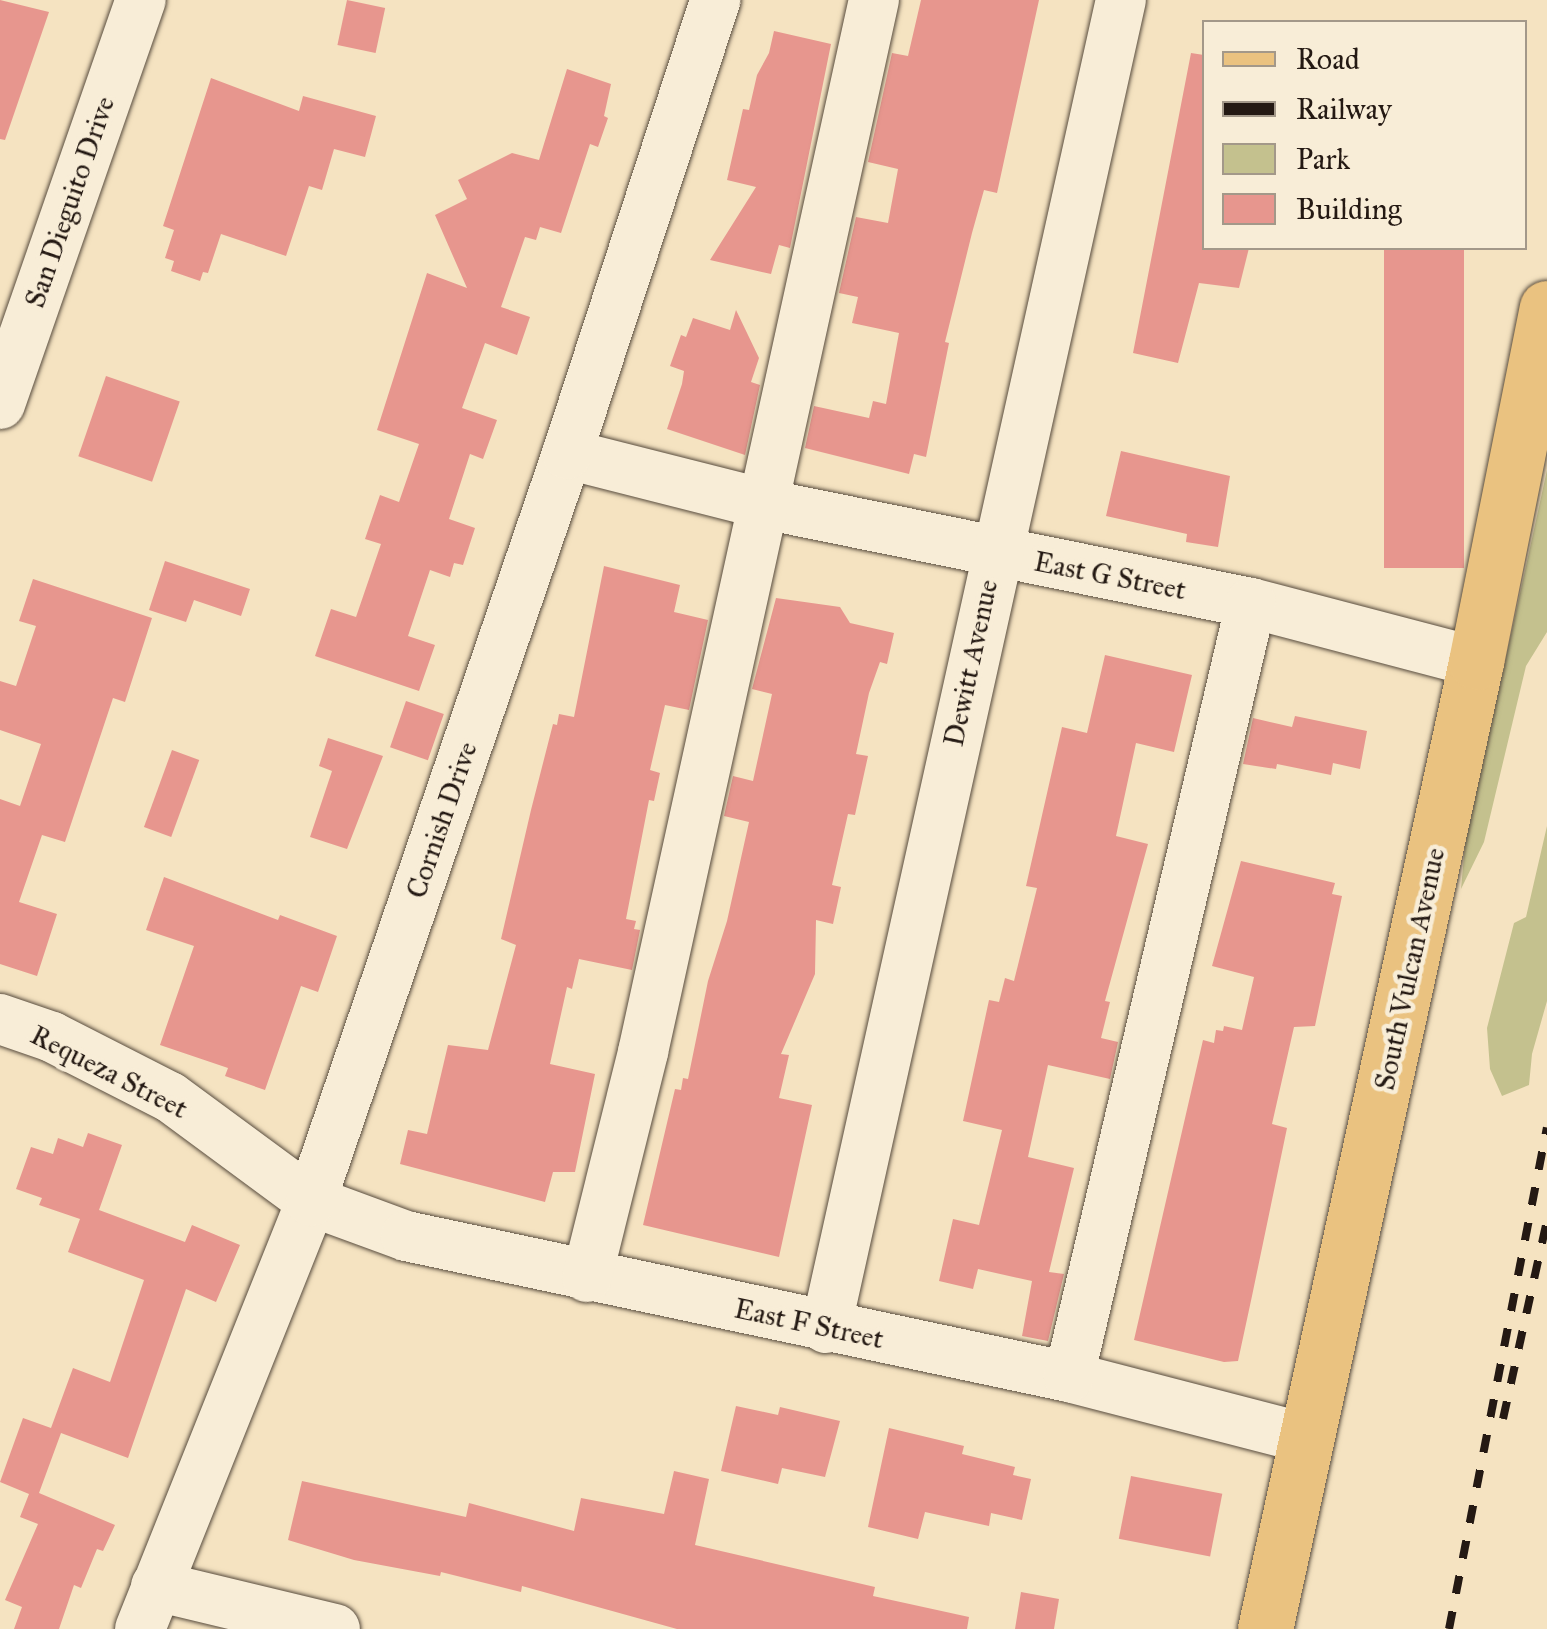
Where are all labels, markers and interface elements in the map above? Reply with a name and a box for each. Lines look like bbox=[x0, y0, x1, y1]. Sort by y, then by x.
legend bbox=[1202, 20, 1527, 250]
text: Road bbox=[1296, 41, 1360, 77]
text: Railway bbox=[1296, 91, 1392, 127]
street label: San Dieguito Drive bbox=[18, 92, 122, 312]
text: Park bbox=[1296, 141, 1350, 177]
text: Building bbox=[1296, 191, 1402, 227]
street label: East G Street bbox=[1031, 545, 1189, 607]
street label: Dewitt Avenue bbox=[937, 577, 1005, 749]
street label: Cornish Drive bbox=[400, 737, 484, 903]
street label: South Vulcan Avenue bbox=[1368, 845, 1452, 1093]
street label: Requeza Street bbox=[25, 1018, 193, 1126]
street label: East F Street bbox=[731, 1292, 887, 1356]

